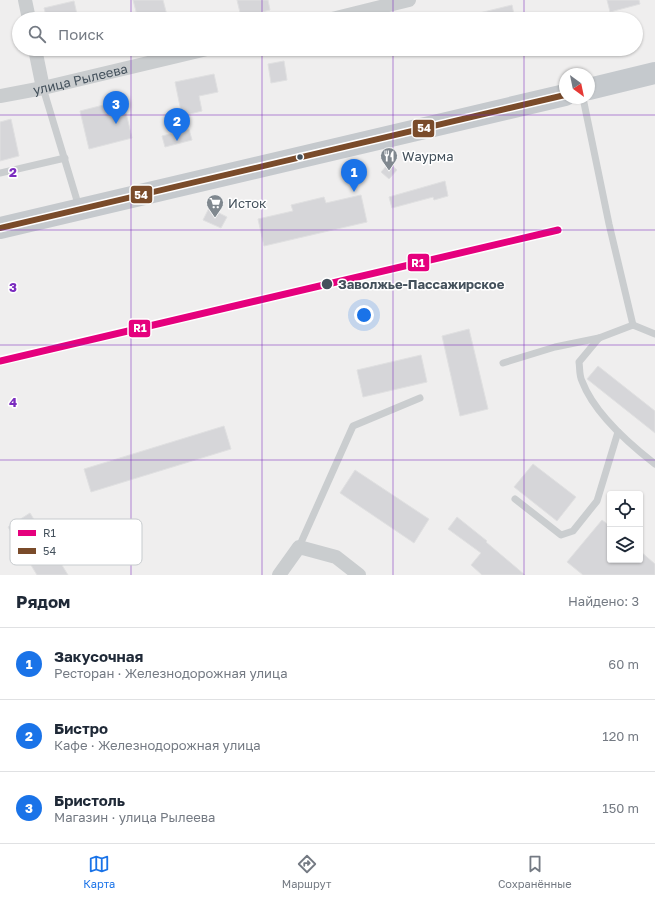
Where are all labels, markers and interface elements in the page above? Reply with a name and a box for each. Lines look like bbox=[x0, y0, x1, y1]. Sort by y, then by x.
search box bbox=[12, 12, 643, 56]
icon: search bbox=[26, 23, 48, 45]
text: Поиск bbox=[58, 25, 104, 43]
street label: улица Рылеева bbox=[32, 60, 129, 98]
north arrow bbox=[559, 68, 595, 104]
pin: 3 bbox=[103, 91, 129, 124]
pin: 2 bbox=[164, 108, 190, 141]
line badge: 54 bbox=[412, 119, 435, 138]
text: 54 bbox=[417, 121, 431, 134]
restaurant icon: Wаурма bbox=[379, 146, 399, 171]
place label: Wаурма bbox=[402, 148, 454, 164]
unlabelled marker bbox=[295, 152, 305, 162]
pin: 1 bbox=[341, 159, 367, 192]
text: 2 bbox=[9, 164, 17, 180]
line badge: 54 bbox=[130, 185, 153, 204]
text: 54 bbox=[134, 188, 148, 201]
supermarket icon: Исток bbox=[205, 193, 225, 218]
place label: Исток bbox=[228, 195, 267, 211]
line badge: R1 bbox=[407, 253, 430, 272]
text: R1 bbox=[411, 256, 425, 269]
place label: Заволжье-Пассажирское bbox=[338, 276, 505, 292]
marker: Заволжье-Пассажирское bbox=[320, 277, 334, 291]
text: 3 bbox=[9, 279, 17, 295]
your location bbox=[354, 305, 374, 325]
line badge: R1 bbox=[128, 319, 151, 338]
text: R1 bbox=[133, 321, 147, 334]
text: 4 bbox=[9, 394, 17, 410]
map controls bbox=[607, 491, 643, 563]
button: locate bbox=[607, 491, 643, 527]
legend bbox=[10, 519, 142, 565]
text: R1 bbox=[43, 526, 56, 539]
button: layers bbox=[607, 527, 643, 563]
text: 54 bbox=[43, 544, 56, 557]
text: Рядом bbox=[16, 591, 70, 612]
text: Найдено: 3 bbox=[568, 593, 639, 609]
text: Закусочная bbox=[54, 647, 143, 665]
text: 1 bbox=[26, 656, 32, 672]
text: 60 m bbox=[608, 656, 639, 672]
text: Ресторан · Железнодорожная улица bbox=[54, 665, 288, 681]
text: Бистро bbox=[54, 719, 108, 737]
text: 2 bbox=[25, 728, 33, 744]
text: 120 m bbox=[602, 728, 639, 744]
text: Кафе · Железнодорожная улица bbox=[54, 737, 261, 753]
text: Бристоль bbox=[54, 791, 125, 809]
text: 3 bbox=[25, 800, 33, 816]
text: 150 m bbox=[602, 800, 639, 816]
text: Магазин · улица Рылеева bbox=[54, 809, 215, 825]
tab: Карта bbox=[83, 853, 115, 890]
tab: Маршрут bbox=[282, 853, 331, 890]
tab: Сохранённые bbox=[498, 853, 572, 890]

